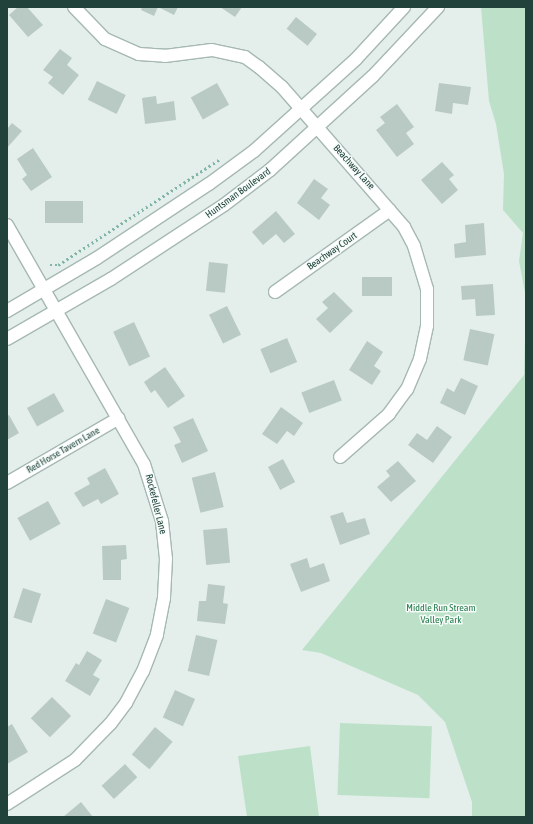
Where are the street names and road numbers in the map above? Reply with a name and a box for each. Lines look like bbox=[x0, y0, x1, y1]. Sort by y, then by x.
street label: Beachway Lane bbox=[331, 142, 377, 192]
street label: Huntsman Boulevard bbox=[203, 165, 273, 221]
street label: Beachway Court bbox=[305, 229, 359, 273]
street label: Red Horse Tavern Lane bbox=[24, 424, 102, 476]
street label: Rockefeller Lane bbox=[143, 473, 169, 535]

